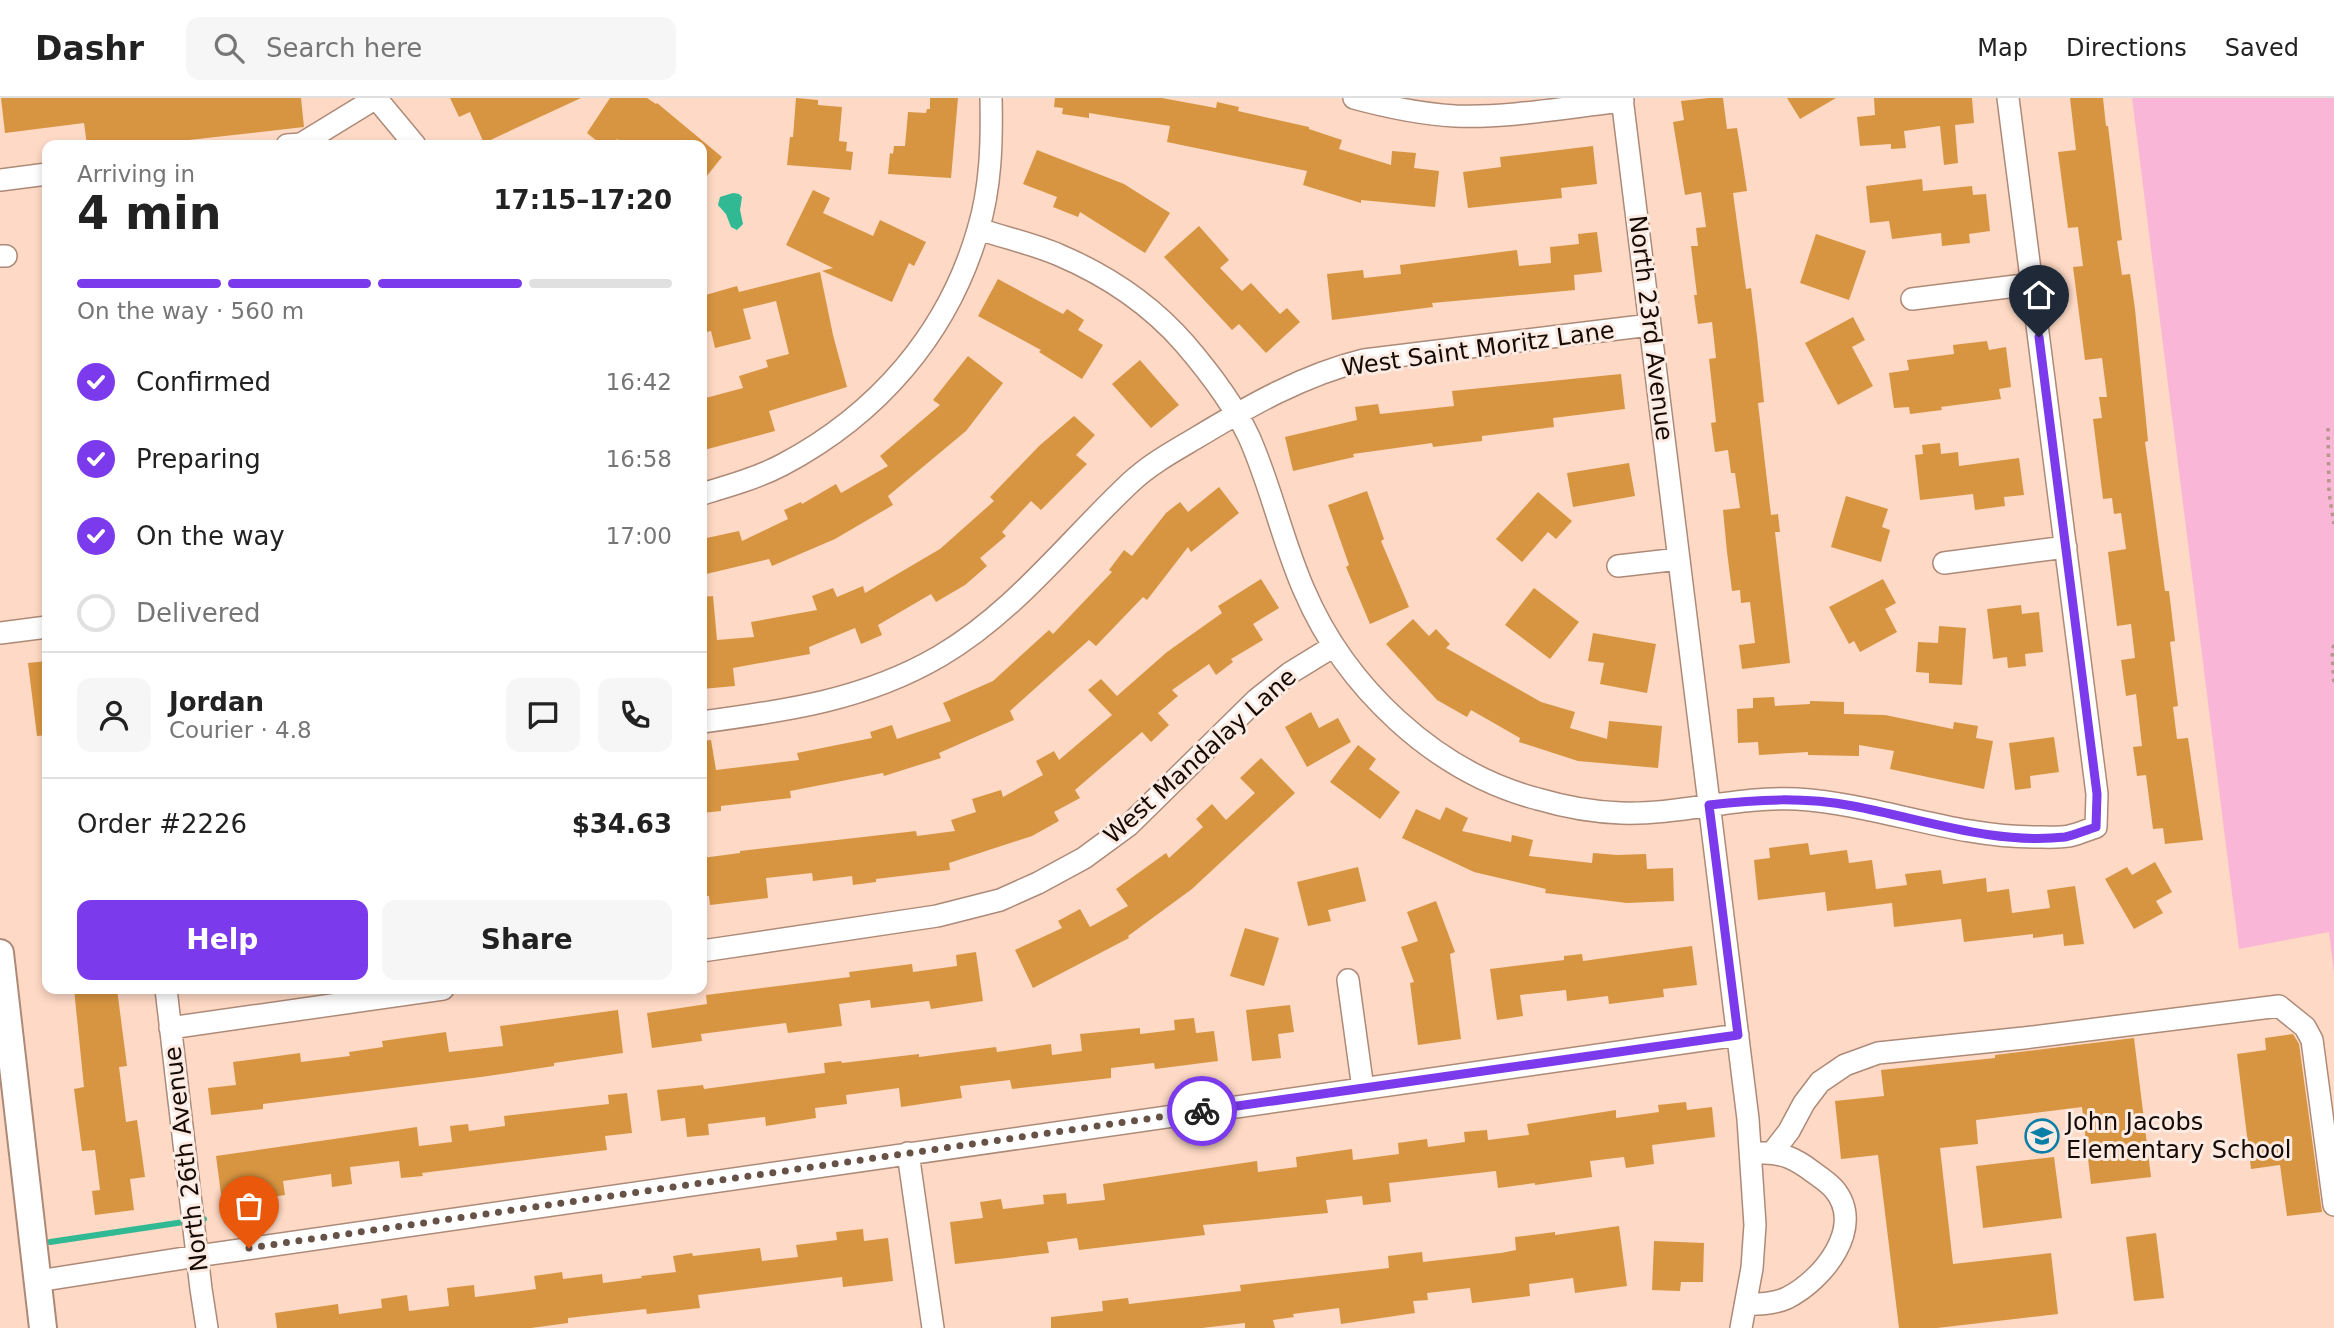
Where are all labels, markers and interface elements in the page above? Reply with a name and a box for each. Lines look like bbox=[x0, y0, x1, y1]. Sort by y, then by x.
search box bbox=[186, 17, 676, 80]
text: Dashr bbox=[35, 29, 144, 68]
icon: search bbox=[210, 29, 248, 67]
text: Search here bbox=[266, 33, 422, 63]
text: Map bbox=[1977, 34, 2028, 62]
text: Directions bbox=[2066, 34, 2187, 62]
text: Saved bbox=[2225, 34, 2299, 62]
text: Arriving in bbox=[77, 161, 195, 187]
text: 17:15–17:20 bbox=[493, 185, 672, 215]
text: 4 min bbox=[77, 186, 221, 240]
street label: North 23rd Avenue bbox=[1623, 214, 1679, 442]
pin bbox=[2009, 265, 2069, 337]
icon: home bbox=[2020, 276, 2058, 314]
text: On the way · 560 m bbox=[77, 298, 304, 324]
street label: West Saint Moritz Lane bbox=[1340, 316, 1616, 382]
icon: check bbox=[77, 363, 115, 401]
text: Confirmed bbox=[136, 367, 271, 397]
text: 16:42 bbox=[606, 369, 672, 395]
icon: check bbox=[77, 440, 115, 478]
text: Preparing bbox=[136, 444, 261, 474]
text: 16:58 bbox=[606, 446, 672, 472]
icon: check bbox=[77, 517, 115, 555]
text: On the way bbox=[136, 521, 285, 551]
text: 17:00 bbox=[606, 523, 672, 549]
text: Delivered bbox=[136, 598, 260, 628]
street label: West Mandalay Lane bbox=[1098, 662, 1302, 850]
button: person bbox=[77, 678, 151, 752]
button: chat bbox=[506, 678, 580, 752]
button: phone bbox=[598, 678, 672, 752]
text: Jordan bbox=[169, 687, 264, 717]
text: Courier · 4.8 bbox=[169, 717, 312, 743]
text: Order #2226 bbox=[77, 809, 247, 839]
text: $34.63 bbox=[572, 809, 672, 839]
button: Help bbox=[77, 900, 368, 980]
button: Share bbox=[382, 900, 672, 980]
street label: North 26th Avenue bbox=[158, 1045, 214, 1273]
courier bbox=[1167, 1076, 1237, 1146]
icon: bike bbox=[1183, 1092, 1221, 1130]
place label: John Jacobs Elementary School bbox=[2064, 1108, 2291, 1164]
school or university icon: John Jacobs Elementary School bbox=[2023, 1117, 2061, 1155]
pin bbox=[219, 1176, 279, 1248]
icon: bag bbox=[230, 1187, 268, 1225]

